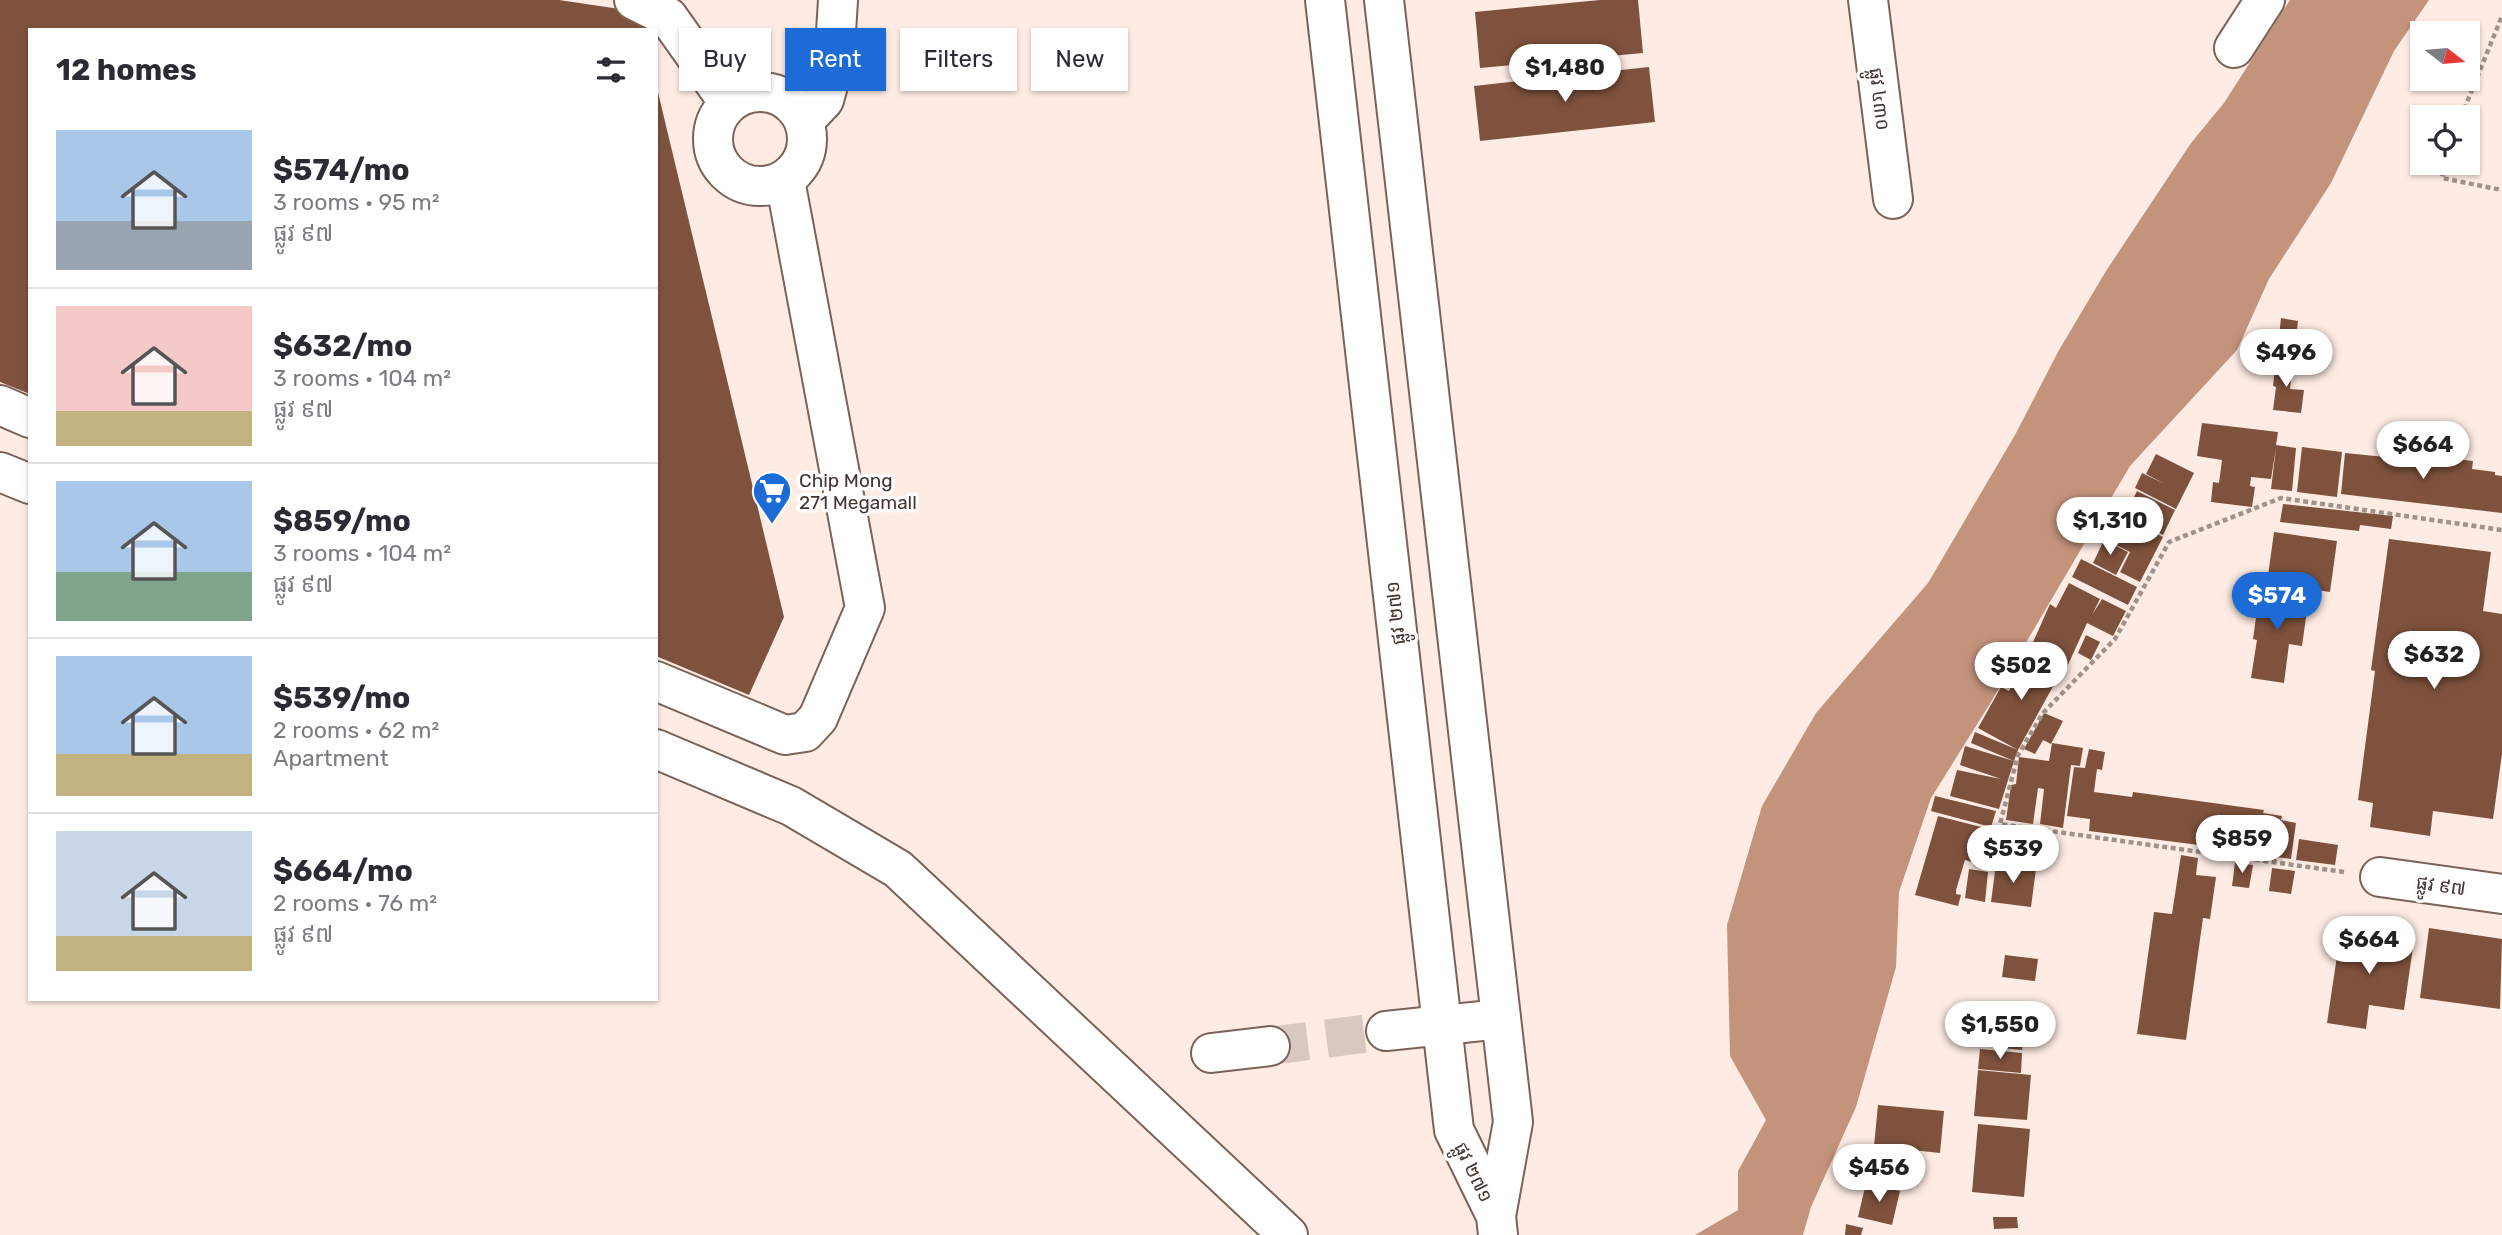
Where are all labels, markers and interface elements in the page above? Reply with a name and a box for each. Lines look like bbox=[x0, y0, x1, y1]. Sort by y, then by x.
north arrow bbox=[2410, 21, 2480, 91]
map controls bbox=[2410, 21, 2480, 175]
chip: Buy bbox=[679, 28, 771, 91]
chip: Rent bbox=[785, 28, 886, 91]
chip: Filters bbox=[900, 28, 1017, 91]
chip: New bbox=[1031, 28, 1128, 91]
pin: $1,480 bbox=[1508, 44, 1622, 104]
icon: filters bbox=[592, 51, 630, 89]
text: 12 homes bbox=[56, 52, 197, 88]
text: $1,480 bbox=[1525, 53, 1605, 81]
street label: ផ្លូវ ៤៣០ bbox=[1859, 66, 1895, 133]
button: locate bbox=[2410, 105, 2480, 175]
text: $574/mo bbox=[273, 152, 410, 188]
icon: home bbox=[112, 158, 196, 242]
text: 3 rooms · 95 m² bbox=[273, 188, 440, 216]
text: ផ្លូវ ៩៧ bbox=[273, 219, 333, 247]
text: $632/mo bbox=[273, 328, 412, 364]
pin: $496 bbox=[2245, 330, 2327, 389]
icon: home bbox=[112, 334, 196, 418]
text: $496 bbox=[2256, 338, 2316, 366]
text: 3 rooms · 104 m² bbox=[273, 364, 451, 392]
text: ផ្លូវ ៩៧ bbox=[273, 395, 333, 423]
pin: $664 bbox=[2382, 421, 2464, 481]
text: $664 bbox=[2392, 430, 2454, 458]
place label: Chip Mong 271 Megamall bbox=[799, 469, 917, 514]
supermarket icon: Chip Mong 271 Megamall bbox=[751, 470, 793, 525]
pin: $1,310 bbox=[2053, 498, 2167, 557]
text: $859/mo bbox=[273, 503, 411, 539]
text: $1,310 bbox=[2072, 506, 2148, 534]
icon: home bbox=[112, 509, 196, 593]
text: 3 rooms · 104 m² bbox=[273, 539, 451, 567]
text: ផ្លូវ ៩៧ bbox=[273, 570, 333, 598]
pin: $574 bbox=[2236, 572, 2318, 632]
street label: ផ្លូវ ២៧១ bbox=[1381, 579, 1416, 646]
text: $574 bbox=[2248, 581, 2306, 609]
pin: $632 bbox=[2393, 632, 2475, 691]
text: $632 bbox=[2404, 640, 2464, 668]
pin: $502 bbox=[1980, 642, 2062, 702]
text: $502 bbox=[1991, 651, 2051, 679]
text: $539/mo bbox=[273, 680, 410, 716]
icon: home bbox=[112, 684, 196, 768]
text: 2 rooms · 62 m² bbox=[273, 716, 439, 744]
text: Apartment bbox=[273, 744, 389, 772]
pin: $859 bbox=[2201, 816, 2283, 875]
text: $859 bbox=[2212, 824, 2272, 852]
pin: $539 bbox=[1972, 826, 2054, 885]
text: $539 bbox=[1983, 834, 2043, 862]
text: $664/mo bbox=[273, 853, 413, 889]
icon: home bbox=[112, 859, 196, 943]
street label: ផ្លូវ ៩៧ bbox=[2414, 871, 2467, 906]
text: 2 rooms · 76 m² bbox=[273, 889, 437, 917]
pin: $664 bbox=[2328, 916, 2410, 976]
text: ផ្លូវ ៩៧ bbox=[273, 920, 333, 948]
text: $664 bbox=[2338, 925, 2400, 953]
pin: $1,550 bbox=[1943, 1002, 2057, 1061]
text: $1,550 bbox=[1961, 1010, 2039, 1038]
street label: ផ្លូវ ២៧១ bbox=[1444, 1138, 1498, 1209]
pin: $456 bbox=[1838, 1144, 1920, 1204]
text: $456 bbox=[1849, 1153, 1909, 1181]

